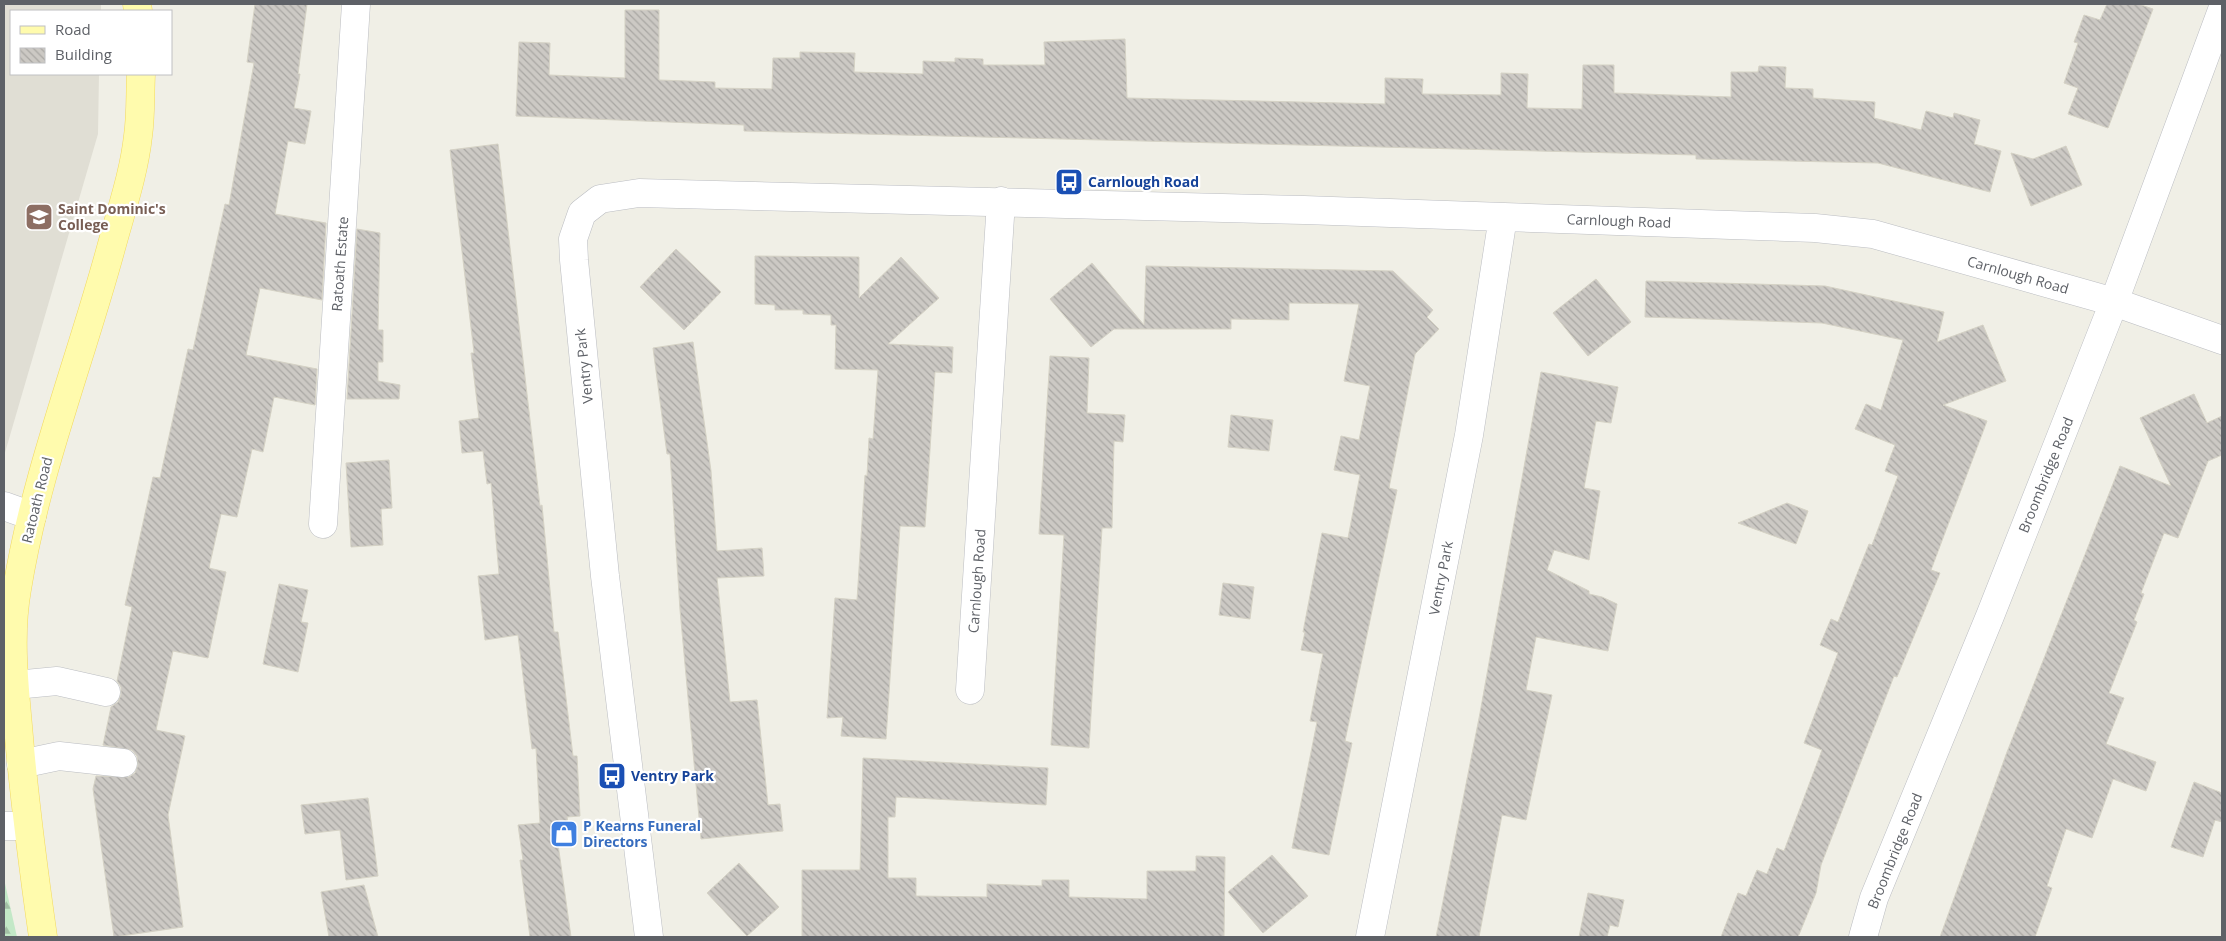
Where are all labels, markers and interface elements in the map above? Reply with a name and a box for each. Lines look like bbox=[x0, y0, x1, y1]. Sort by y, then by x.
legend bbox=[10, 10, 172, 75]
text: Road bbox=[55, 19, 91, 39]
text: Building bbox=[55, 44, 112, 64]
bus stop icon: Carnlough Road bbox=[1054, 167, 1084, 197]
place label: Carnlough Road bbox=[1088, 172, 1199, 191]
place label: Saint Dominic's College bbox=[58, 199, 166, 234]
school or university icon: Saint Dominic's College bbox=[24, 202, 54, 232]
street label: Carnlough Road bbox=[1566, 209, 1672, 232]
street label: Ratoath Estate bbox=[327, 216, 352, 312]
street label: Carnlough Road bbox=[1965, 251, 2071, 298]
street label: Ventry Park bbox=[570, 327, 597, 405]
street label: Broombridge Road bbox=[2014, 414, 2077, 536]
street label: Ratoath Road bbox=[17, 455, 56, 545]
street label: Carnlough Road bbox=[963, 528, 990, 634]
street label: Ventry Park bbox=[1424, 538, 1457, 617]
bus stop icon: Ventry Park bbox=[597, 761, 627, 791]
place label: Ventry Park bbox=[631, 766, 714, 785]
street label: Broombridge Road bbox=[1863, 790, 1926, 912]
place label: P Kearns Funeral Directors bbox=[583, 816, 701, 851]
shop icon: P Kearns Funeral Directors bbox=[549, 819, 579, 849]

